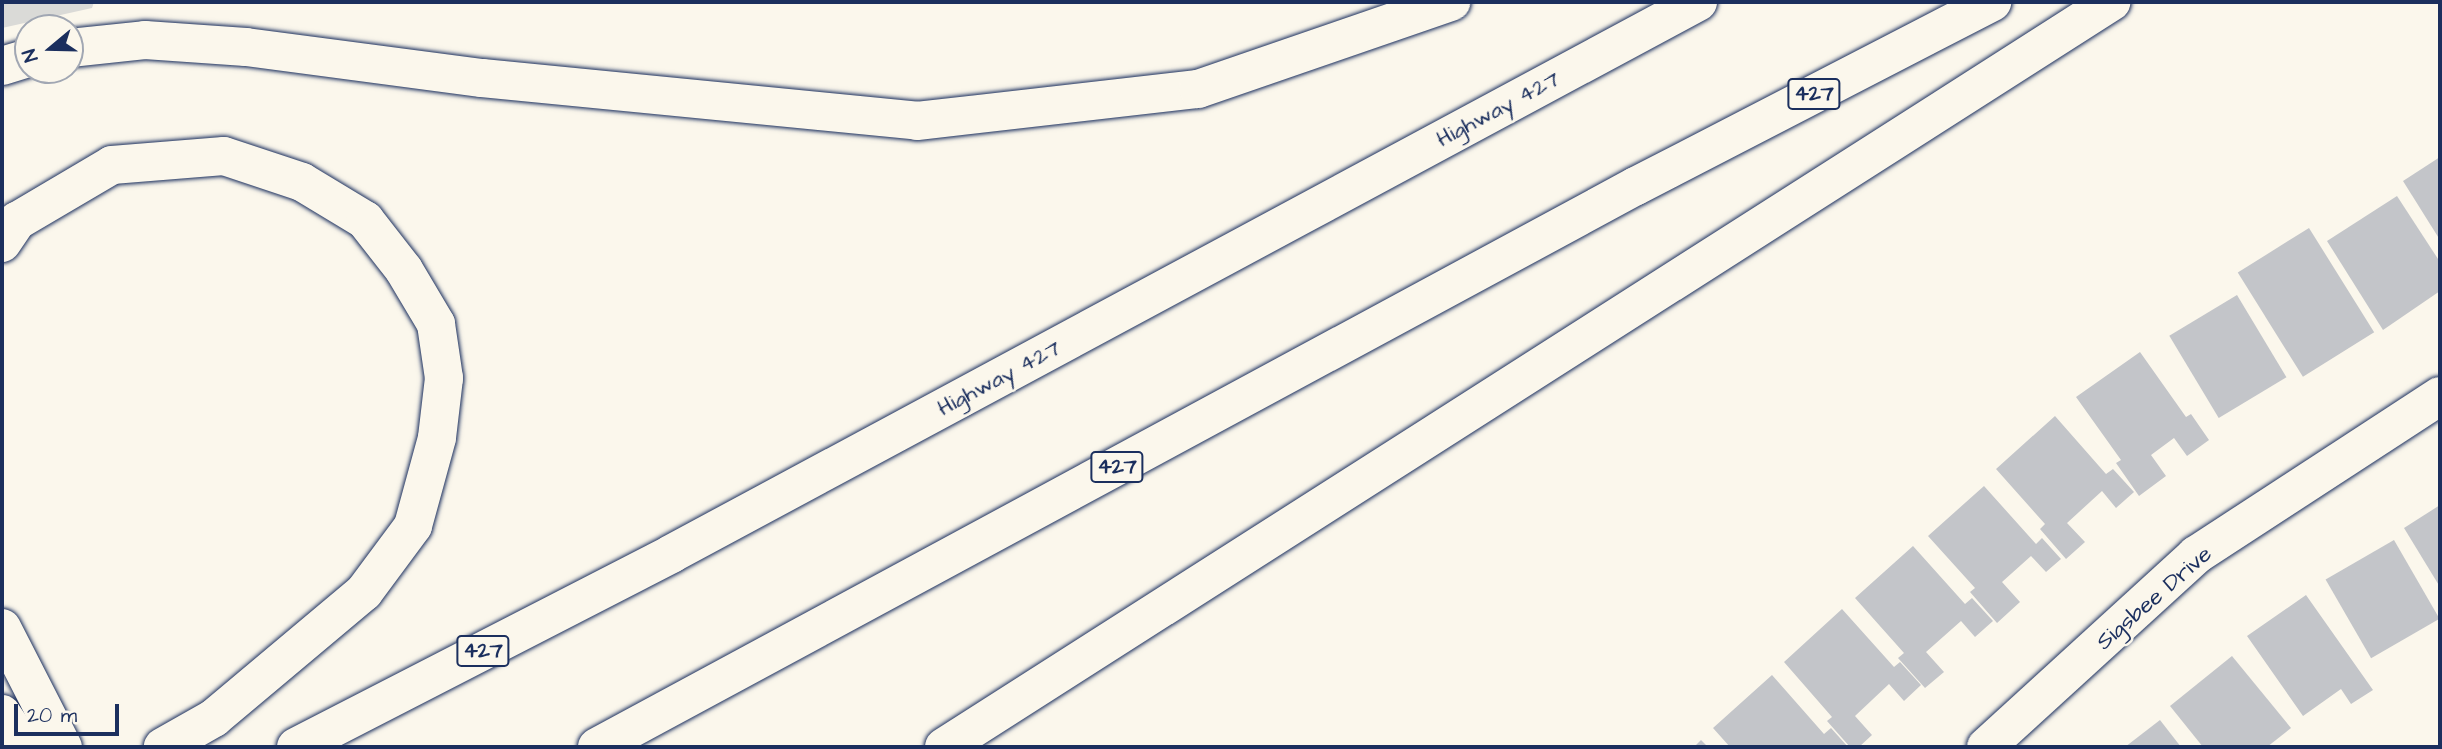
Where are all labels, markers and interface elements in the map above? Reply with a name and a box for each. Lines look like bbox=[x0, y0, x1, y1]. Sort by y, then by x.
north arrow bbox=[14, 14, 84, 84]
text: N bbox=[16, 45, 45, 65]
street label: Highway 427 bbox=[1432, 65, 1564, 153]
road number: 427 bbox=[1786, 76, 1842, 112]
street label: Highway 427 bbox=[933, 334, 1065, 422]
road number: 427 bbox=[1089, 449, 1145, 484]
street label: Sigsbee Drive bbox=[2091, 540, 2217, 656]
road number: 427 bbox=[455, 634, 511, 668]
scale bar bbox=[18, 690, 122, 734]
text: 20 m bbox=[27, 701, 77, 730]

